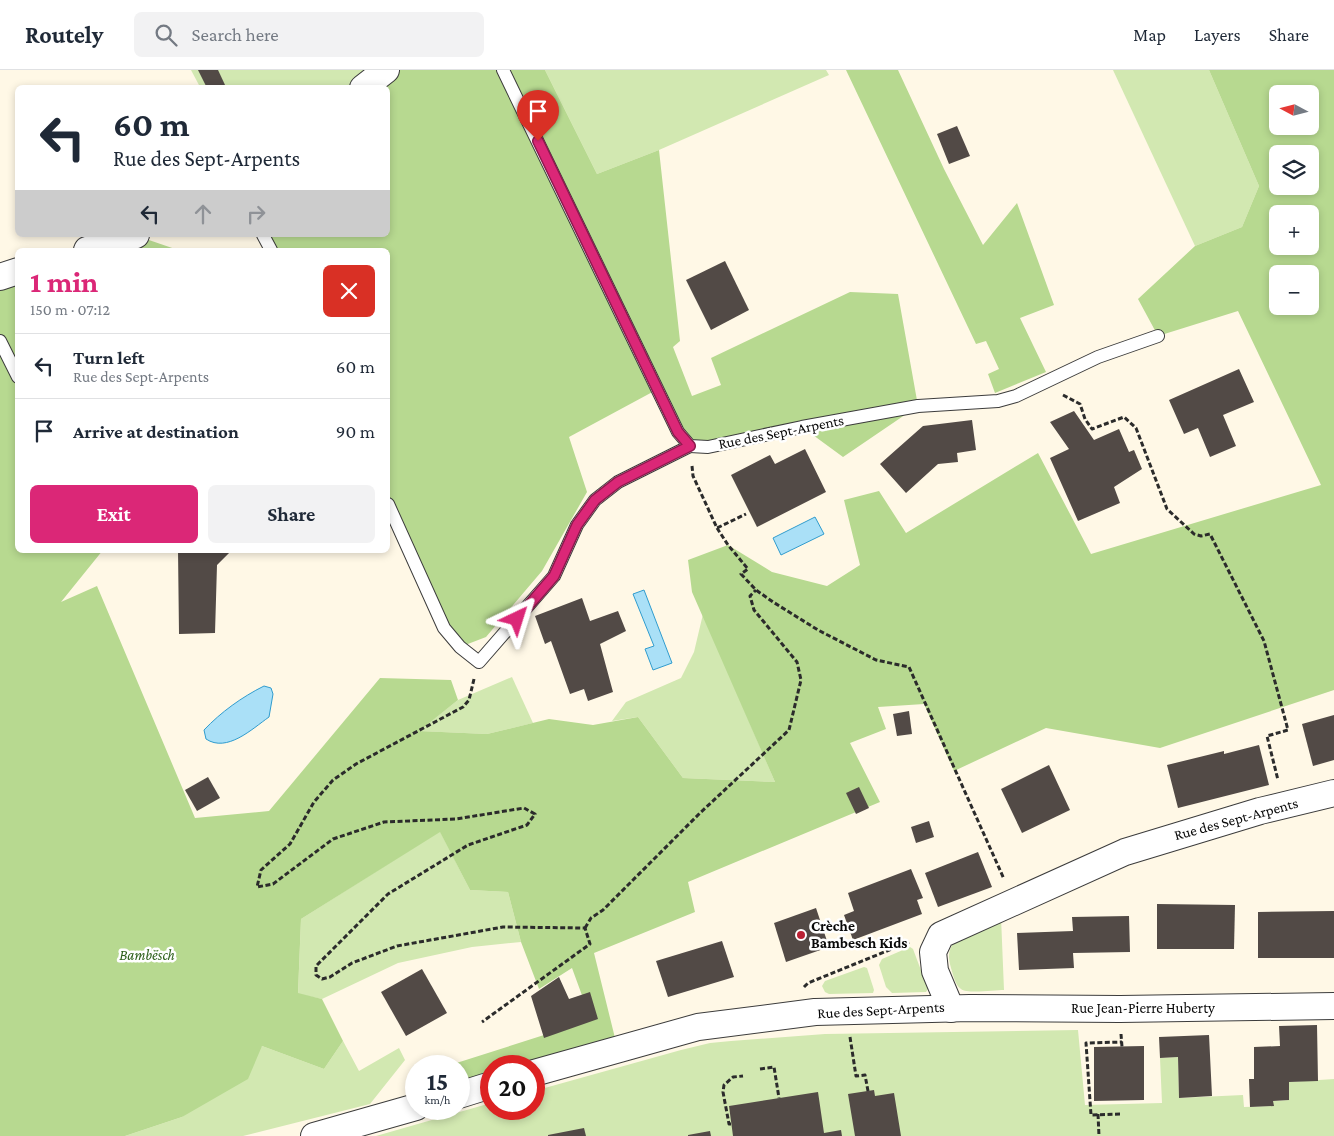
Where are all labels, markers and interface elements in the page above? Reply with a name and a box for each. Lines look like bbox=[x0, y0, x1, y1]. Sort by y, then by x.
search box bbox=[134, 12, 484, 57]
text: Routely bbox=[25, 21, 104, 48]
icon: search bbox=[152, 21, 180, 49]
text: Search here bbox=[192, 24, 279, 45]
text: Map bbox=[1133, 25, 1166, 45]
text: Layers bbox=[1194, 25, 1241, 45]
text: Share bbox=[1269, 25, 1309, 45]
north arrow bbox=[1269, 85, 1319, 135]
map controls bbox=[1269, 85, 1319, 315]
pin bbox=[517, 90, 559, 141]
icon: arrive bbox=[524, 97, 552, 125]
icon: left bbox=[30, 105, 95, 170]
text: 60 m bbox=[113, 105, 190, 144]
button: layers bbox=[1269, 145, 1319, 195]
text: Rue des Sept-Arpents bbox=[113, 146, 300, 171]
icon: left bbox=[136, 200, 164, 228]
icon: ahead bbox=[189, 200, 217, 228]
icon: right bbox=[242, 200, 270, 228]
button: + bbox=[1269, 205, 1319, 255]
text: 1 min bbox=[30, 265, 98, 298]
button: close bbox=[323, 265, 375, 317]
button: − bbox=[1269, 265, 1319, 315]
text: 150 m · 07:12 bbox=[30, 301, 110, 318]
text: Turn left bbox=[73, 347, 145, 368]
icon: left bbox=[30, 352, 58, 380]
text: 60 m bbox=[336, 356, 375, 377]
text: Rue des Sept-Arpents bbox=[73, 368, 209, 385]
street label: Rue des Sept-Arpents bbox=[717, 412, 845, 453]
icon: arrive bbox=[30, 417, 58, 445]
text: Arrive at destination bbox=[73, 421, 239, 442]
text: 90 m bbox=[336, 421, 375, 442]
button: Exit bbox=[30, 485, 198, 543]
button: Share bbox=[208, 485, 375, 543]
position arrow bbox=[490, 592, 542, 644]
street label: Rue des Sept-Arpents bbox=[1172, 795, 1300, 844]
place label: Crèche Bambesch Kids bbox=[811, 918, 907, 951]
marker: Crèche Bambesch Kids bbox=[795, 929, 807, 941]
park label: Bambësch bbox=[119, 947, 175, 963]
street label: Rue des Sept-Arpents bbox=[817, 999, 945, 1022]
street label: Rue Jean-Pierre Huberty bbox=[1071, 1000, 1215, 1017]
speed limit sign: 20 bbox=[480, 1055, 545, 1120]
text: 15 bbox=[427, 1068, 448, 1095]
text: km/h bbox=[425, 1093, 450, 1107]

